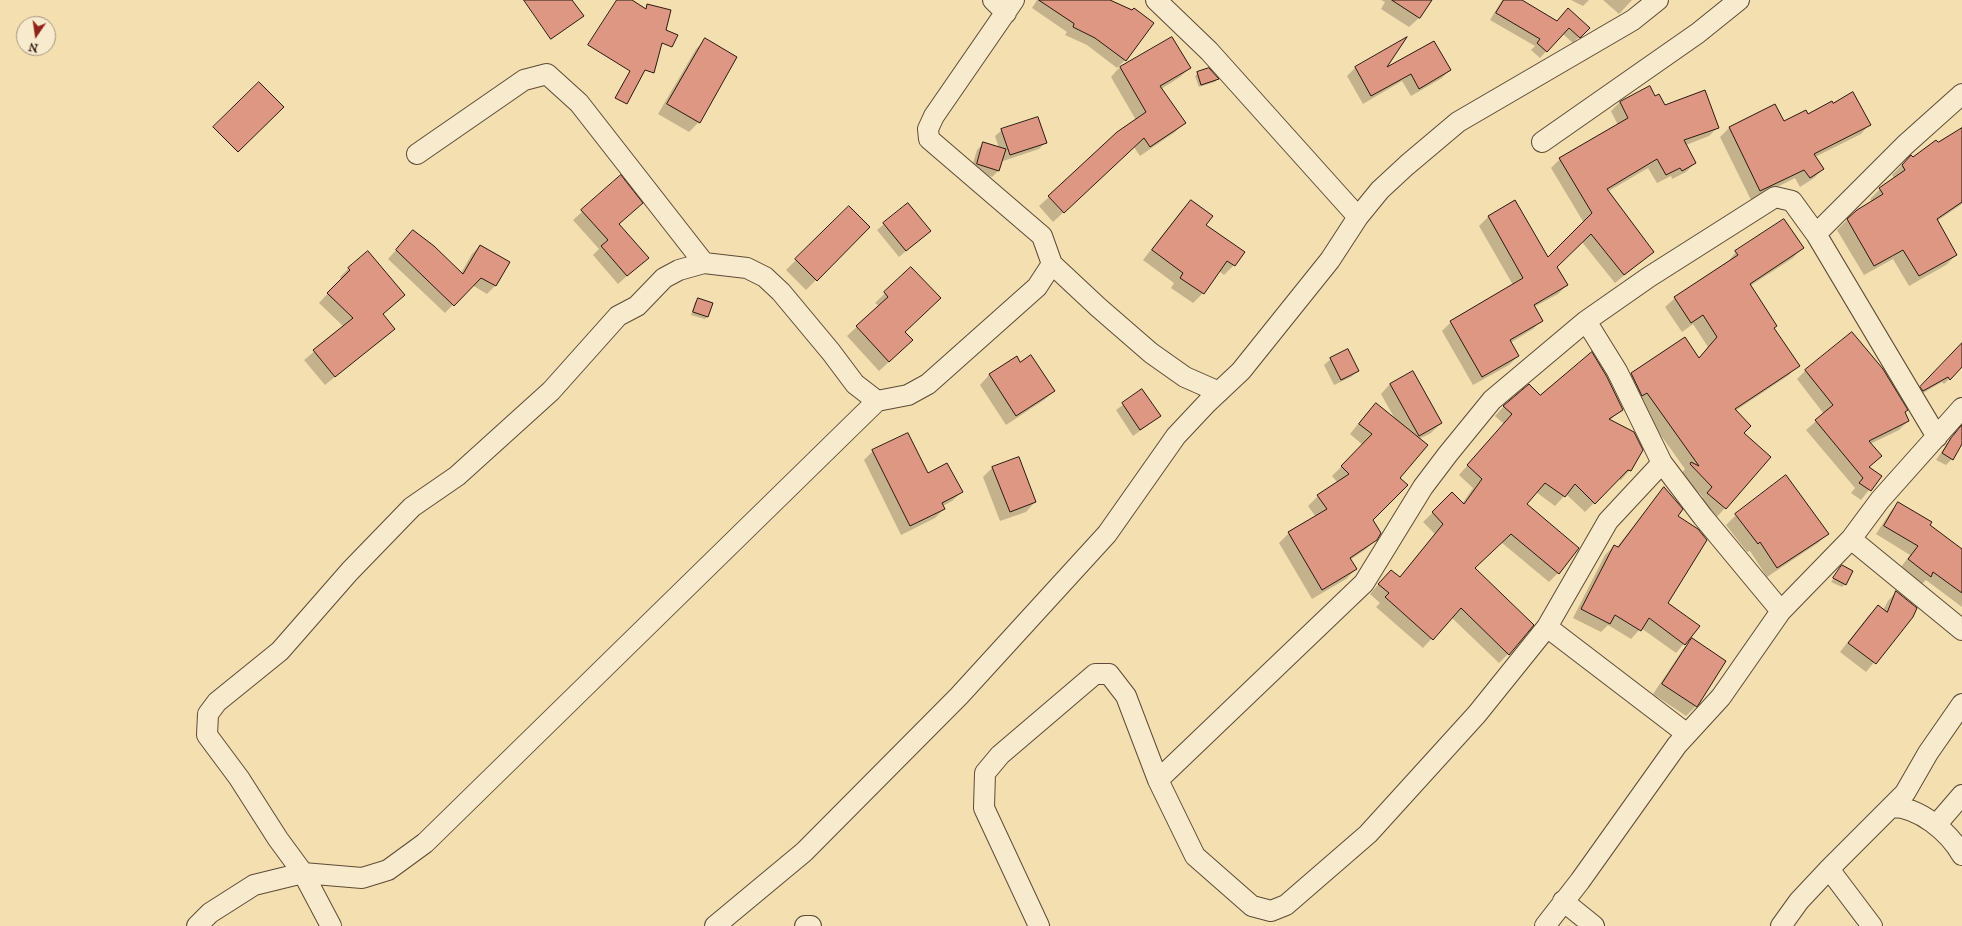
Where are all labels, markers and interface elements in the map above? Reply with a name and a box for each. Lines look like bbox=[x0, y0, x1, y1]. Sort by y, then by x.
north arrow bbox=[16, 16, 56, 56]
text: N bbox=[27, 40, 39, 55]

